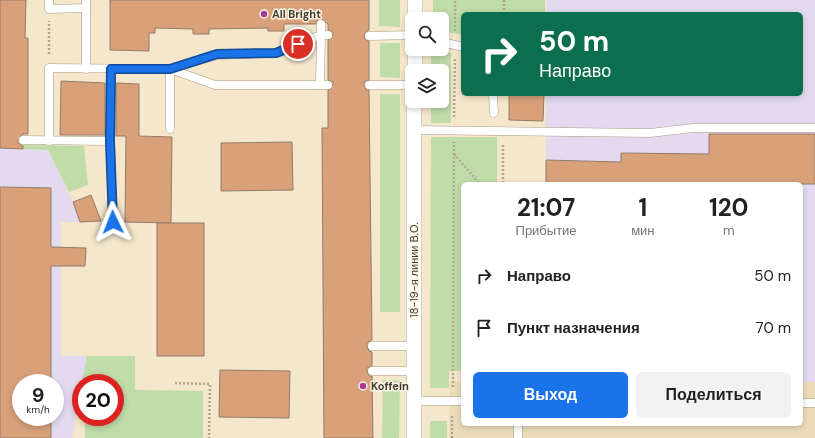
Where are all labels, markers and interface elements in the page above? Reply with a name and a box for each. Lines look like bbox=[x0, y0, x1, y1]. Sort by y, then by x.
place label: All Bright bbox=[272, 7, 321, 21]
marker: All Bright bbox=[259, 9, 269, 19]
map controls bbox=[405, 12, 449, 108]
button: search bbox=[405, 12, 449, 56]
text: 50 m bbox=[539, 23, 609, 60]
pin bbox=[281, 27, 315, 61]
icon: right bbox=[473, 28, 525, 80]
icon: arrive bbox=[287, 33, 309, 55]
text: Направо bbox=[539, 59, 611, 83]
button: layers bbox=[405, 64, 449, 108]
text: 21:07 bbox=[517, 192, 575, 223]
text: 1 bbox=[638, 192, 647, 223]
text: 120 bbox=[709, 192, 748, 223]
position arrow bbox=[92, 201, 134, 243]
street label: 18-19-я линии В.О. bbox=[407, 222, 421, 318]
text: Прибытие bbox=[516, 222, 577, 239]
text: мин bbox=[631, 222, 655, 239]
text: m bbox=[723, 222, 735, 239]
icon: right bbox=[473, 265, 495, 287]
text: Направо bbox=[507, 266, 571, 286]
text: 50 m bbox=[754, 266, 791, 286]
icon: arrive bbox=[473, 317, 495, 339]
text: Пункт назначения bbox=[507, 318, 640, 338]
text: 70 m bbox=[756, 318, 791, 338]
button: Выход bbox=[473, 372, 628, 418]
button: Поделиться bbox=[636, 372, 791, 418]
speed limit sign: 20 bbox=[72, 374, 124, 426]
place label: Koffein bbox=[371, 379, 409, 393]
marker: Koffein bbox=[358, 381, 368, 391]
text: 9 bbox=[32, 382, 44, 408]
text: km/h bbox=[26, 403, 50, 416]

